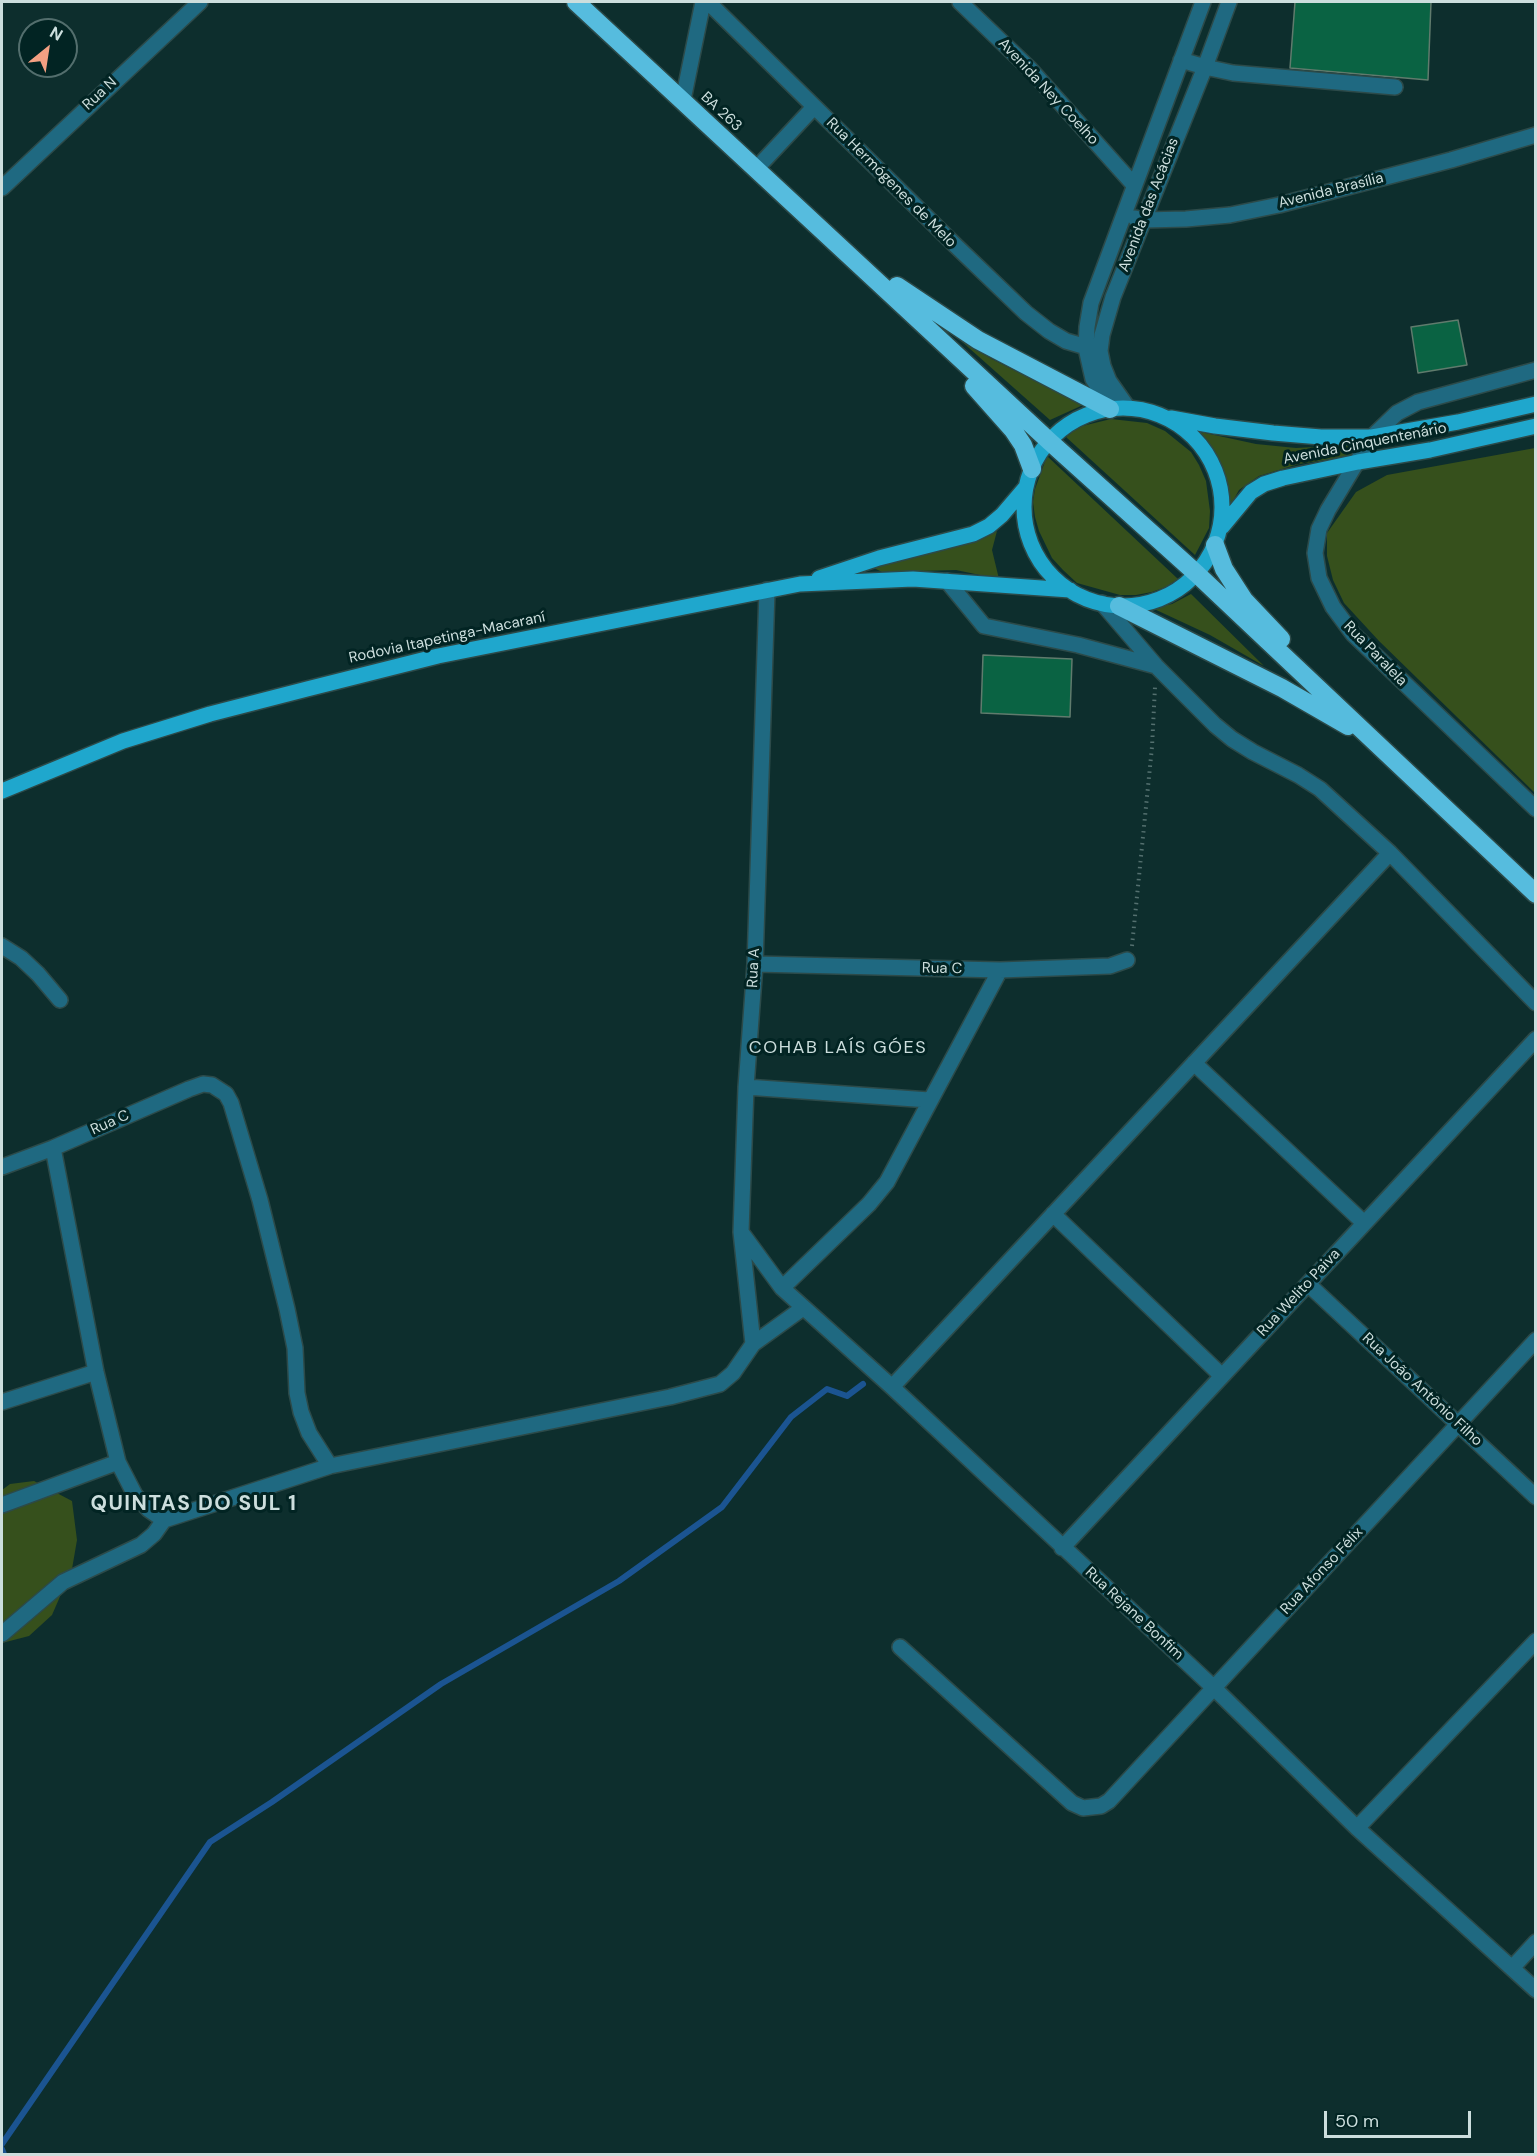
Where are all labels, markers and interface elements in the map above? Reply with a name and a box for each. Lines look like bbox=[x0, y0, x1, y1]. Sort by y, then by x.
north arrow bbox=[18, 18, 78, 78]
text: N bbox=[46, 22, 67, 46]
street label: Avenida Ney Coelho bbox=[994, 35, 1102, 149]
street label: Rua N bbox=[79, 74, 121, 114]
street label: BA 263 bbox=[697, 88, 745, 136]
street label: Rua Hermógenes de Melo bbox=[822, 114, 960, 252]
street label: Avenida das Acácias bbox=[1115, 135, 1183, 275]
street label: Avenida Brasília bbox=[1277, 169, 1385, 213]
street label: Avenida Cinquentenário bbox=[1282, 419, 1448, 469]
street label: Rodovia Itapetinga-Macaraní bbox=[347, 608, 547, 668]
street label: Rua Paralela bbox=[1340, 618, 1410, 690]
street label: Rua A bbox=[744, 948, 764, 988]
street label: Rua C bbox=[922, 960, 962, 978]
district label: COHAB LAÍS GÓES bbox=[749, 1037, 927, 1059]
street label: Rua C bbox=[88, 1107, 132, 1139]
street label: Rua Welito Paiva bbox=[1254, 1245, 1344, 1341]
street label: Rua João Antônio Filho bbox=[1358, 1330, 1486, 1450]
district label: QUINTAS DO SUL 1 bbox=[91, 1491, 297, 1517]
street label: Rua Afonso Félix bbox=[1277, 1524, 1367, 1618]
street label: Rua Rejane Bonfim bbox=[1081, 1564, 1187, 1664]
scale bar bbox=[1327, 2099, 1474, 2137]
text: 50 m bbox=[1335, 2109, 1379, 2133]

